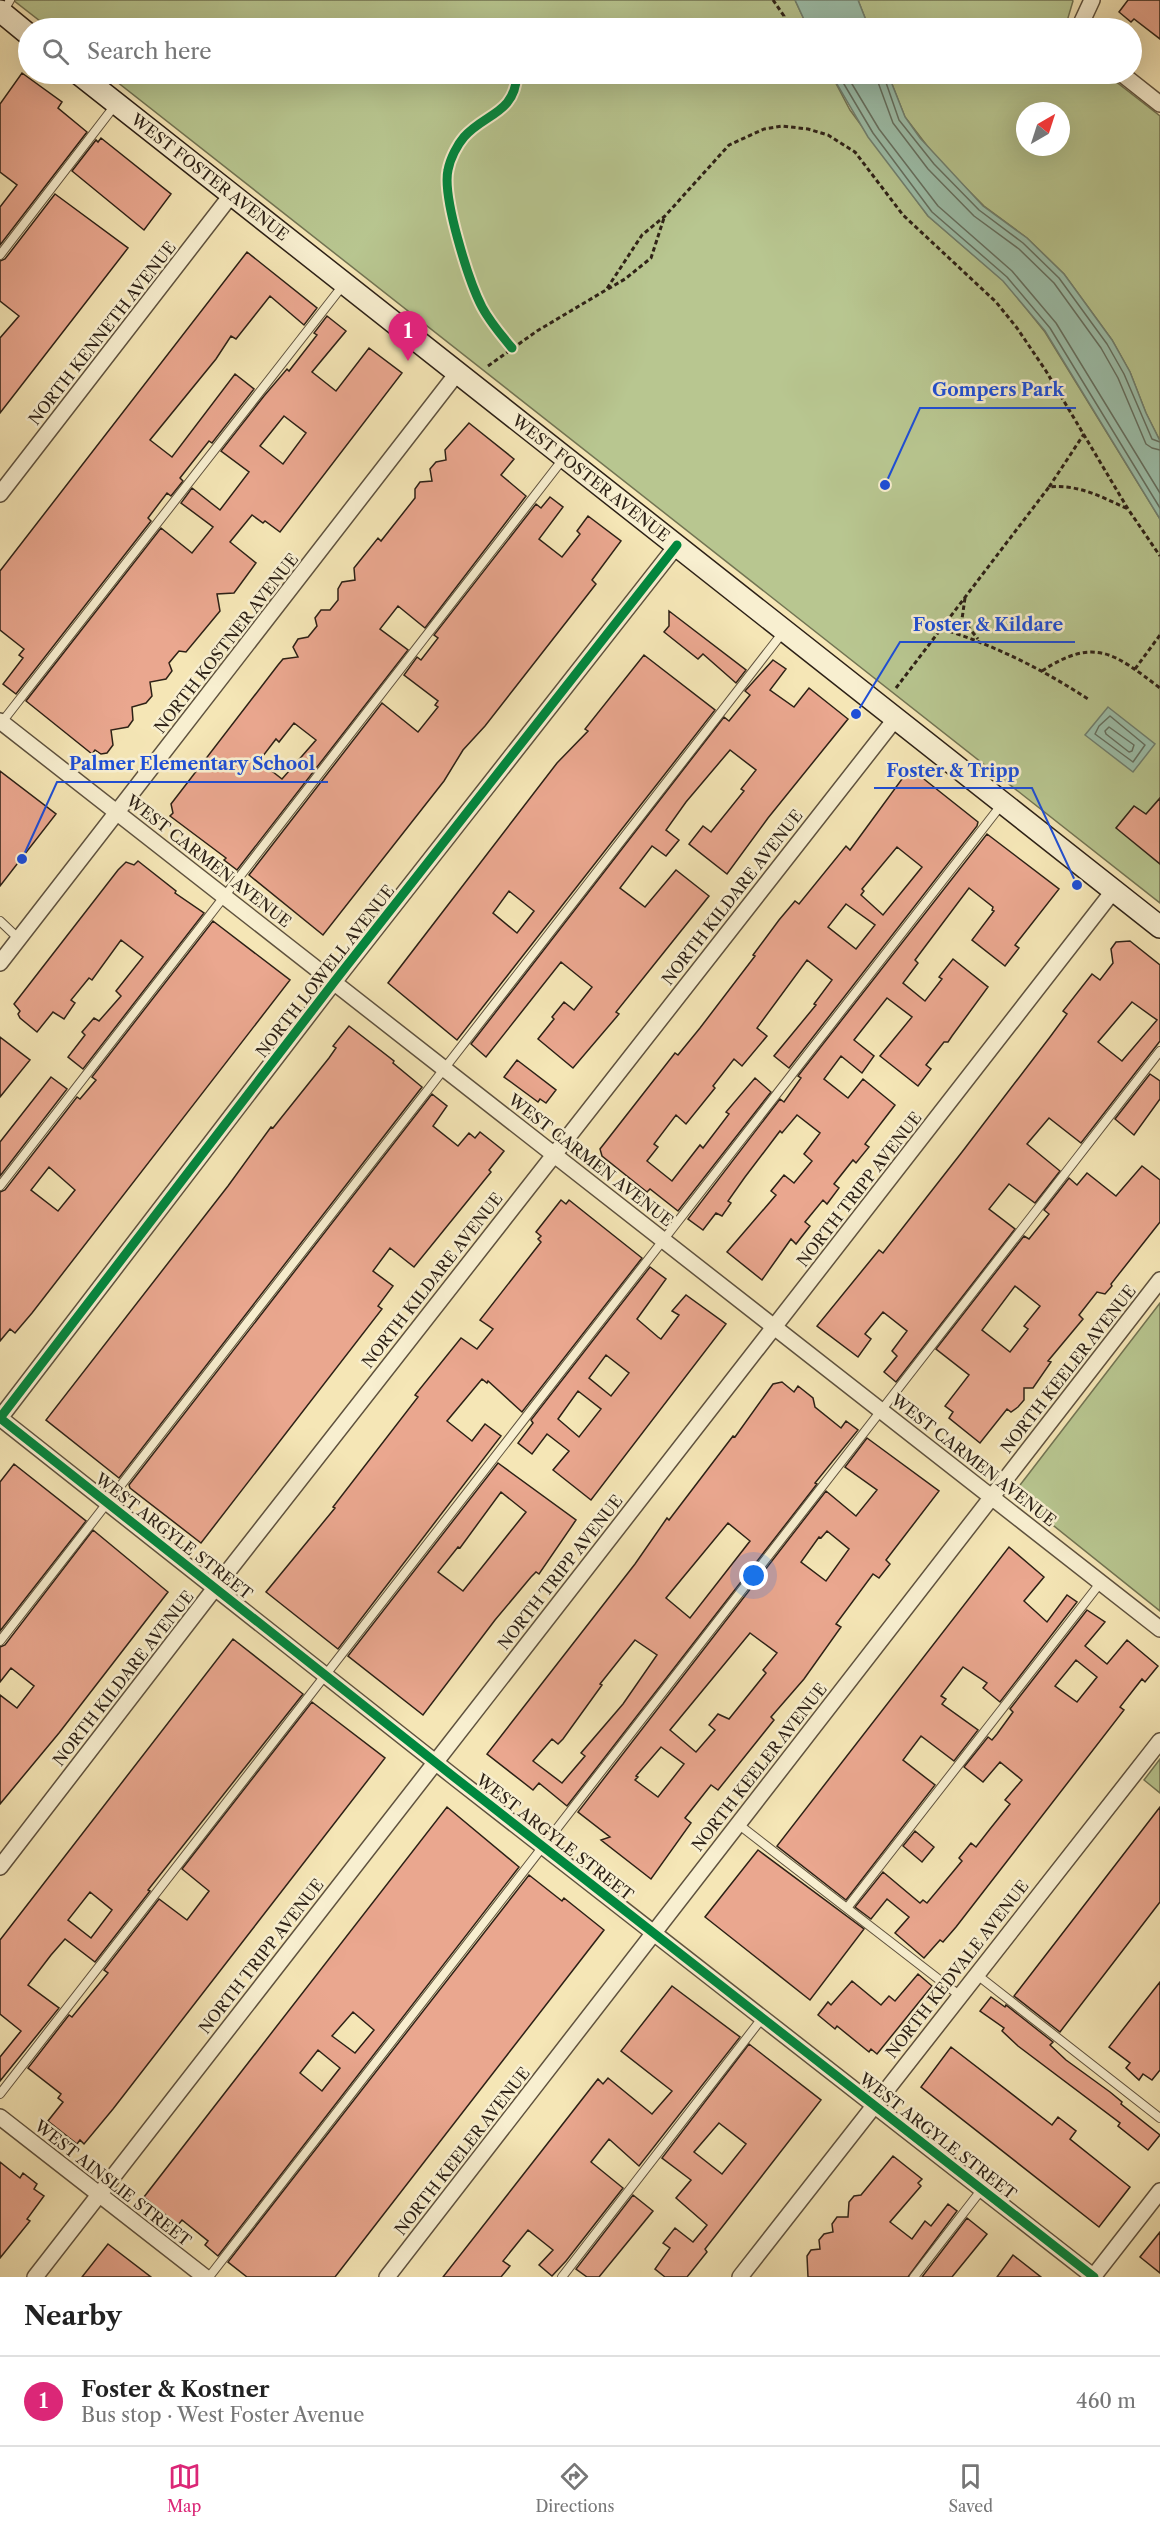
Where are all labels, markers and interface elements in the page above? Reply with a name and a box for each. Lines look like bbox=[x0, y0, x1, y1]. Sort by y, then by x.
search box bbox=[18, 18, 1142, 84]
icon: search bbox=[39, 35, 72, 68]
text: Search here bbox=[87, 38, 212, 65]
north arrow bbox=[1016, 102, 1070, 156]
street label: WEST FOSTER AVENUE bbox=[126, 109, 293, 245]
street label: NORTH KENNETH AVENUE bbox=[24, 237, 180, 429]
pin: 1 bbox=[388, 312, 428, 361]
callout: Gompers Park bbox=[920, 372, 1076, 408]
text: Gompers Park bbox=[932, 379, 1065, 401]
street label: WEST FOSTER AVENUE bbox=[507, 410, 674, 546]
street label: NORTH KOSTNER AVENUE bbox=[150, 549, 302, 737]
callout: Foster & Kildare bbox=[900, 606, 1075, 642]
text: Foster & Kildare bbox=[913, 614, 1063, 636]
callout: Palmer Elementary School bbox=[57, 746, 328, 782]
callout: Foster & Tripp bbox=[874, 752, 1032, 788]
text: Palmer Elementary School bbox=[69, 753, 315, 775]
text: Foster & Tripp bbox=[886, 760, 1020, 782]
street label: WEST CARMEN AVENUE bbox=[122, 790, 295, 932]
street label: NORTH KILDARE AVENUE bbox=[657, 805, 807, 989]
street label: NORTH LOWELL AVENUE bbox=[251, 881, 399, 1061]
street label: WEST CARMEN AVENUE bbox=[504, 1089, 677, 1231]
street label: NORTH TRIPP AVENUE bbox=[792, 1108, 926, 1270]
street label: NORTH KILDARE AVENUE bbox=[357, 1188, 507, 1372]
street label: NORTH KEELER AVENUE bbox=[996, 1281, 1140, 1457]
street label: WEST CARMEN AVENUE bbox=[887, 1389, 1060, 1531]
street label: WEST ARGYLE STREET bbox=[91, 1468, 257, 1604]
street label: NORTH TRIPP AVENUE bbox=[493, 1491, 627, 1653]
your location bbox=[739, 1561, 768, 1590]
street label: NORTH KILDARE AVENUE bbox=[48, 1586, 198, 1770]
street label: NORTH KEELER AVENUE bbox=[687, 1679, 831, 1855]
street label: WEST ARGYLE STREET bbox=[472, 1769, 638, 1905]
street label: NORTH TRIPP AVENUE bbox=[194, 1875, 328, 2037]
street label: NORTH KEDVALE AVENUE bbox=[881, 1876, 1033, 2062]
street label: NORTH KEELER AVENUE bbox=[390, 2063, 534, 2239]
street label: WEST ARGYLE STREET bbox=[855, 2068, 1021, 2204]
street label: WEST AINSLIE STREET bbox=[30, 2115, 195, 2250]
text: Nearby bbox=[24, 2300, 122, 2332]
text: Foster & Kostner bbox=[81, 2376, 270, 2403]
text: 1 bbox=[39, 2389, 48, 2413]
text: 460 m bbox=[1076, 2389, 1136, 2413]
text: Bus stop · West Foster Avenue bbox=[81, 2403, 364, 2427]
tab: Map bbox=[167, 2460, 201, 2516]
tab: Directions bbox=[535, 2460, 614, 2516]
tab: Saved bbox=[949, 2460, 993, 2516]

